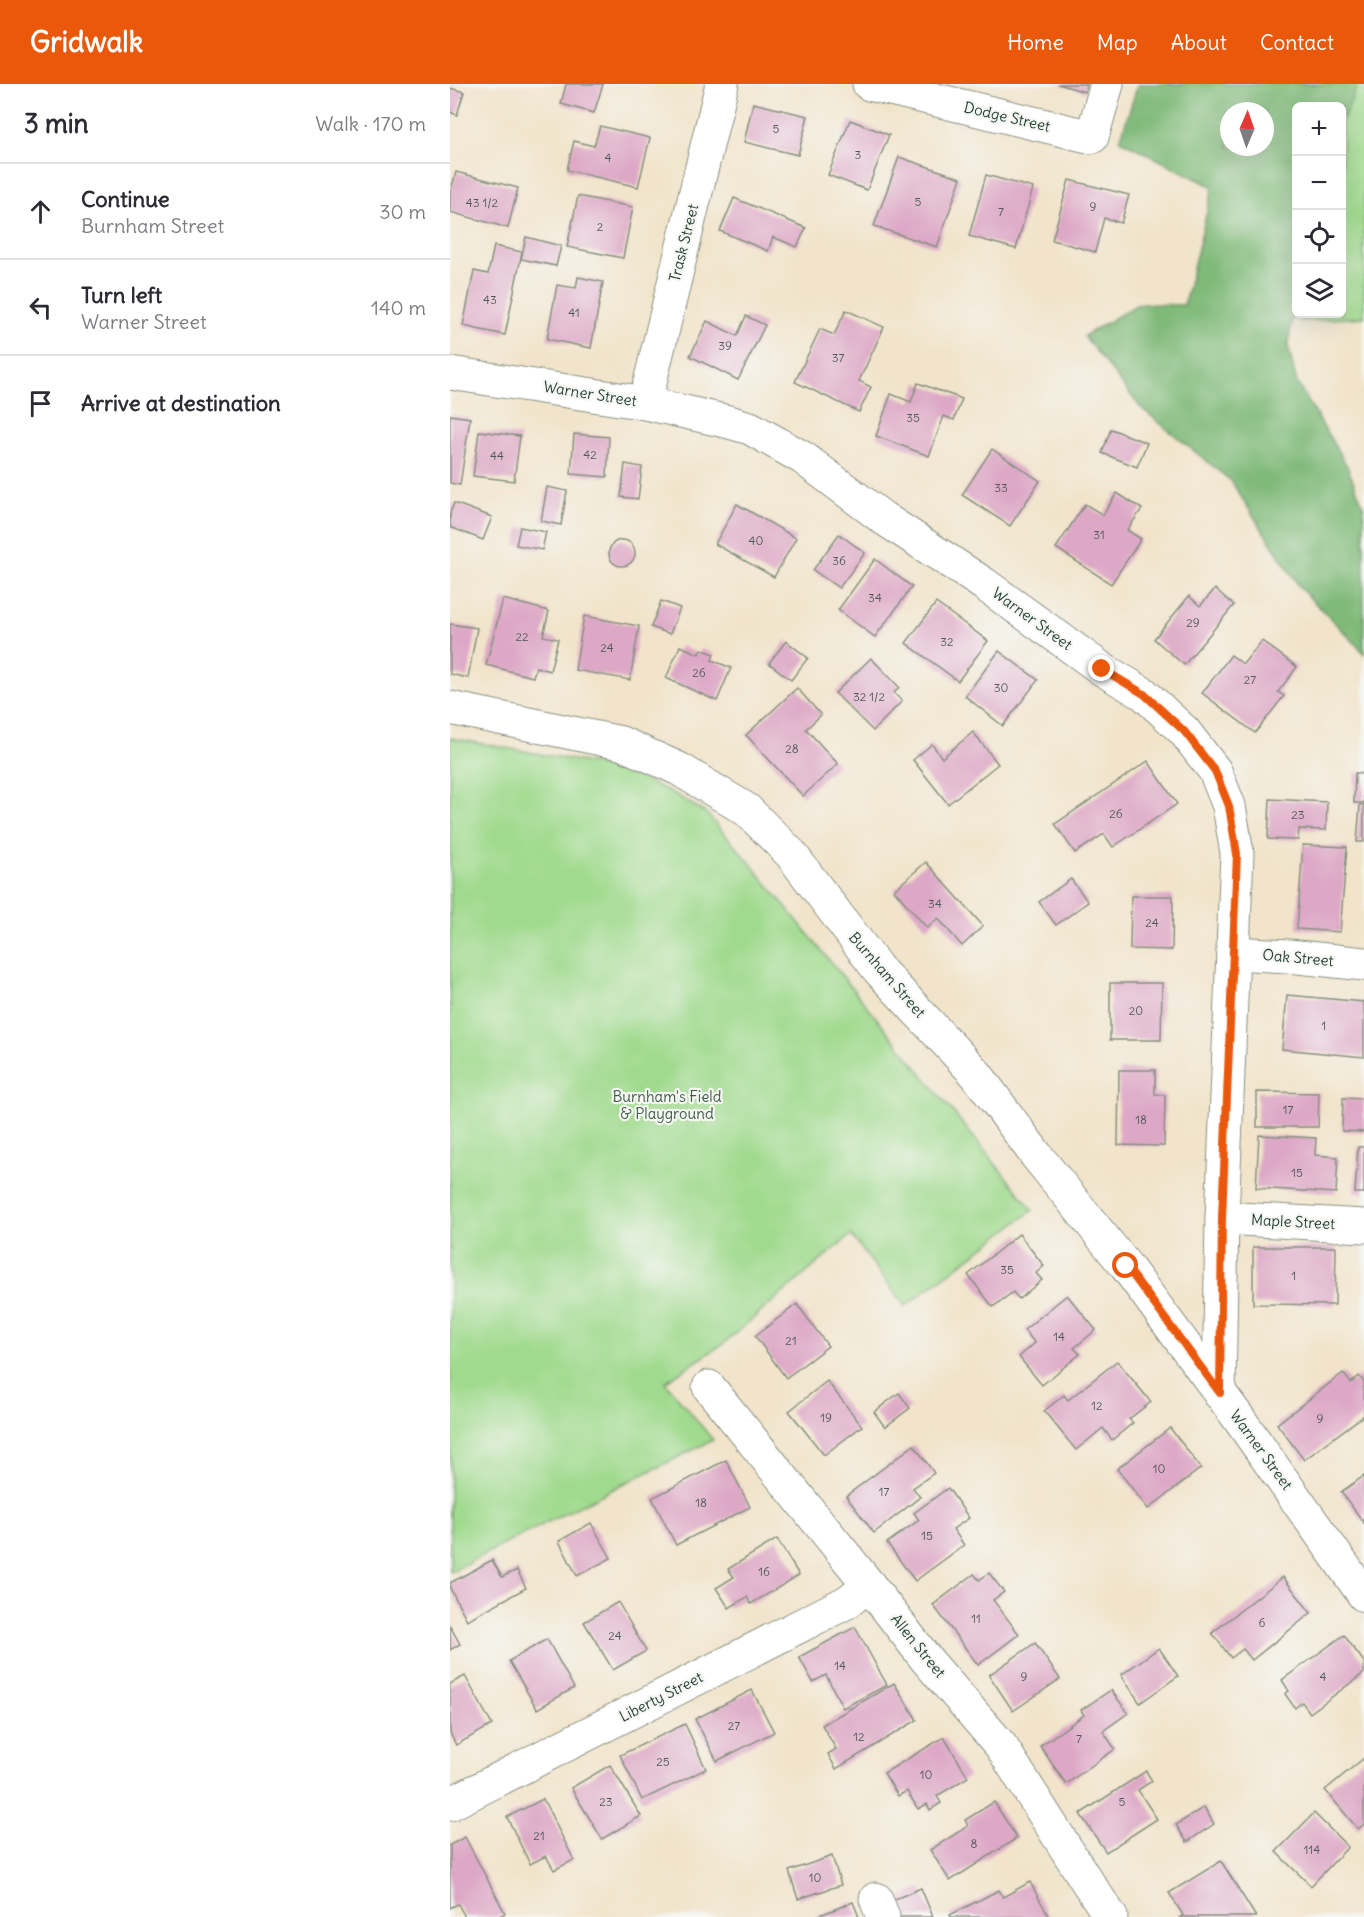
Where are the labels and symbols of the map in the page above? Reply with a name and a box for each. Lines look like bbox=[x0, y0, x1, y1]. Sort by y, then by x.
street label: Dodge Street bbox=[962, 97, 1052, 136]
north arrow bbox=[1220, 102, 1274, 156]
house number: 5 bbox=[773, 121, 780, 136]
house number: 3 bbox=[855, 147, 862, 162]
house number: 4 bbox=[605, 150, 612, 165]
house number: 5 bbox=[915, 194, 922, 209]
house number: 43 1/2 bbox=[466, 195, 499, 210]
house number: 9 bbox=[1090, 199, 1097, 214]
street label: Trask Street bbox=[665, 202, 702, 284]
house number: 7 bbox=[998, 204, 1004, 219]
house number: 2 bbox=[597, 219, 604, 234]
house number: 43 bbox=[483, 292, 497, 307]
house number: 41 bbox=[568, 305, 580, 320]
house number: 39 bbox=[718, 338, 732, 353]
house number: 37 bbox=[832, 350, 844, 365]
street label: Warner Street bbox=[542, 377, 638, 410]
house number: 35 bbox=[906, 410, 920, 425]
house number: 42 bbox=[583, 447, 597, 462]
house number: 44 bbox=[490, 448, 504, 463]
house number: 33 bbox=[994, 480, 1008, 495]
house number: 31 bbox=[1093, 527, 1105, 542]
house number: 40 bbox=[749, 533, 764, 548]
house number: 36 bbox=[832, 553, 846, 568]
street label: Warner Street bbox=[989, 583, 1076, 654]
house number: 34 bbox=[868, 590, 882, 605]
house number: 29 bbox=[1186, 615, 1200, 630]
house number: 22 bbox=[515, 629, 529, 644]
house number: 32 bbox=[940, 634, 954, 649]
house number: 24 bbox=[600, 640, 614, 655]
route end bbox=[1088, 655, 1114, 681]
house number: 26 bbox=[692, 665, 706, 680]
house number: 27 bbox=[1244, 672, 1256, 687]
house number: 30 bbox=[994, 680, 1008, 695]
house number: 32 1/2 bbox=[853, 689, 885, 704]
house number: 28 bbox=[785, 741, 799, 756]
house number: 26 bbox=[1109, 806, 1123, 821]
house number: 23 bbox=[1291, 807, 1305, 822]
house number: 34 bbox=[928, 896, 942, 911]
house number: 24 bbox=[1145, 915, 1159, 930]
street label: Burnham Street bbox=[845, 928, 930, 1021]
street label: Oak Street bbox=[1262, 945, 1334, 970]
house number: 20 bbox=[1129, 1003, 1143, 1018]
house number: 1 bbox=[1322, 1018, 1326, 1033]
park label: Burnham's Field & Playground bbox=[613, 1087, 722, 1123]
house number: 17 bbox=[1283, 1102, 1293, 1117]
house number: 18 bbox=[1135, 1112, 1147, 1127]
house number: 15 bbox=[1291, 1165, 1303, 1180]
street label: Maple Street bbox=[1250, 1210, 1336, 1233]
route start bbox=[1112, 1252, 1138, 1278]
house number: 35 bbox=[1000, 1262, 1014, 1277]
house number: 1 bbox=[1292, 1268, 1296, 1283]
house number: 14 bbox=[1053, 1329, 1065, 1344]
house number: 21 bbox=[785, 1333, 797, 1348]
house number: 12 bbox=[1091, 1398, 1103, 1413]
street label: Warner Street bbox=[1226, 1406, 1297, 1493]
house number: 19 bbox=[820, 1410, 832, 1425]
house number: 9 bbox=[1317, 1411, 1324, 1426]
house number: 10 bbox=[1153, 1461, 1165, 1476]
house number: 17 bbox=[879, 1484, 889, 1499]
house number: 18 bbox=[695, 1495, 707, 1510]
house number: 15 bbox=[921, 1528, 933, 1543]
house number: 16 bbox=[758, 1564, 770, 1579]
street label: Allen Street bbox=[887, 1610, 950, 1681]
house number: 11 bbox=[971, 1611, 981, 1626]
house number: 6 bbox=[1259, 1615, 1266, 1630]
house number: 24 bbox=[608, 1628, 622, 1643]
house number: 14 bbox=[834, 1658, 846, 1673]
street label: Liberty Street bbox=[616, 1667, 706, 1726]
house number: 9 bbox=[1021, 1669, 1028, 1684]
house number: 4 bbox=[1320, 1669, 1327, 1684]
house number: 27 bbox=[728, 1718, 740, 1733]
house number: 12 bbox=[853, 1729, 865, 1744]
house number: 7 bbox=[1076, 1731, 1082, 1746]
house number: 25 bbox=[656, 1754, 670, 1769]
house number: 10 bbox=[920, 1767, 932, 1782]
house number: 23 bbox=[599, 1794, 613, 1809]
house number: 5 bbox=[1119, 1794, 1126, 1809]
house number: 21 bbox=[533, 1828, 545, 1843]
house number: 8 bbox=[971, 1836, 978, 1851]
house number: 114 bbox=[1304, 1842, 1320, 1857]
house number: 10 bbox=[809, 1870, 821, 1885]

